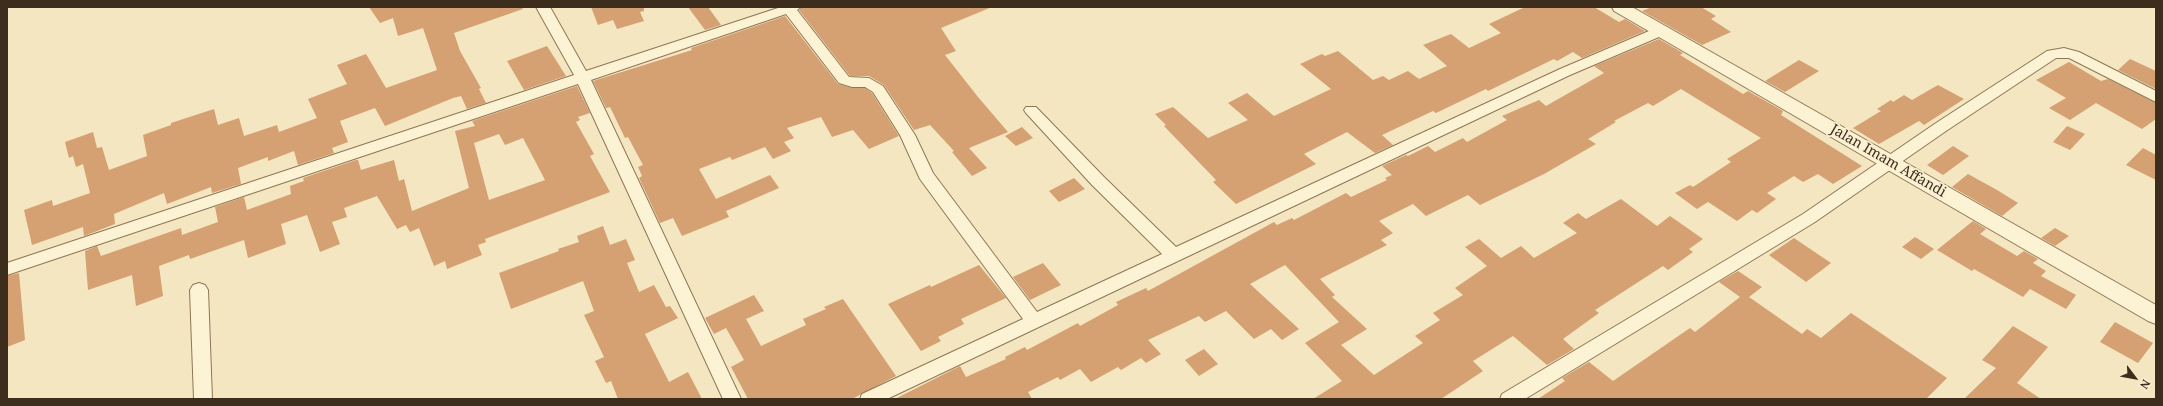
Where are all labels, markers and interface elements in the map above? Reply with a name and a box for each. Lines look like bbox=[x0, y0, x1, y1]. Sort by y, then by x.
street label: Jalan Imam Affandi bbox=[1827, 121, 1949, 201]
north arrow bbox=[2115, 358, 2155, 398]
text: N bbox=[2137, 377, 2154, 392]

